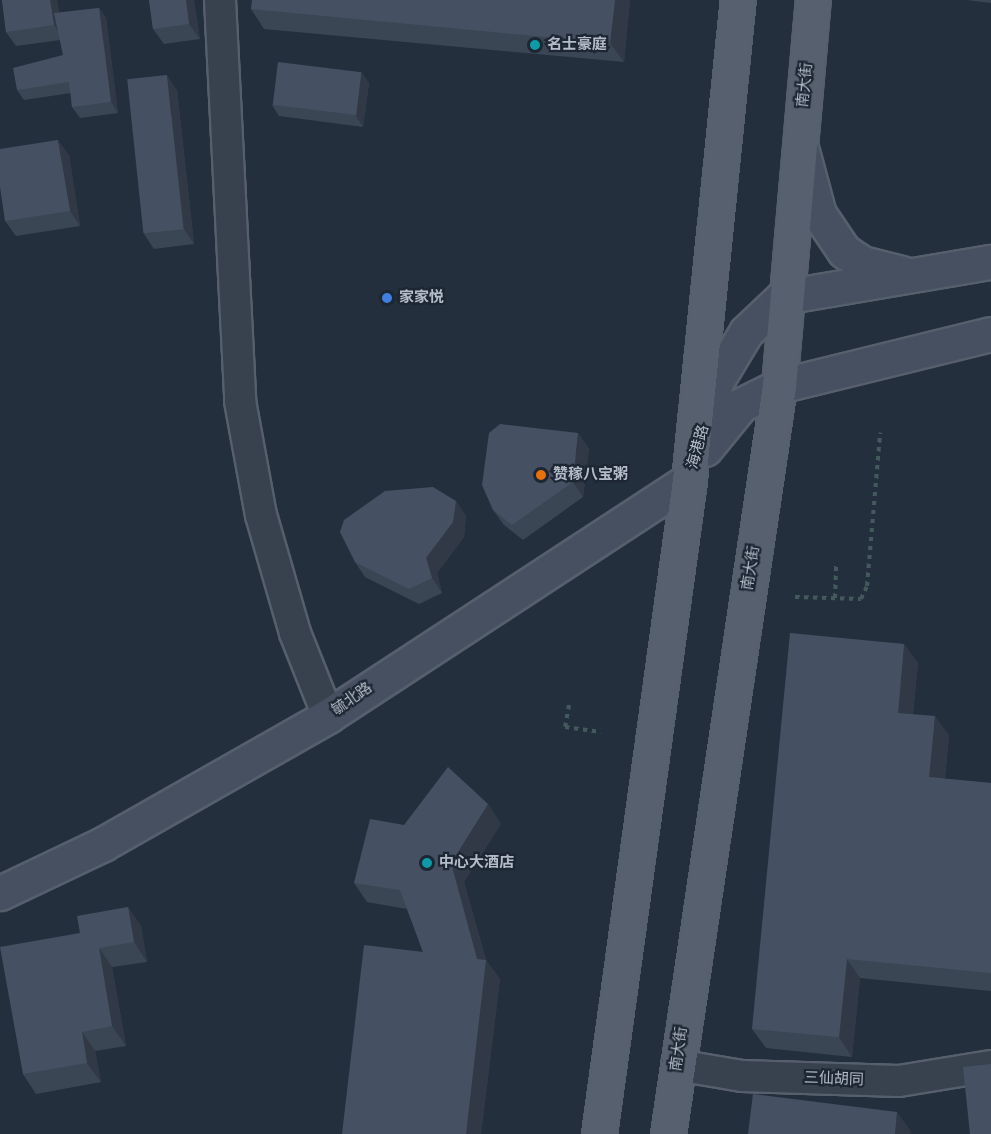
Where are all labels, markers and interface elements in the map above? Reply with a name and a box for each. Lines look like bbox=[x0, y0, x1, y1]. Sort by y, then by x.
place label: 名士豪庭 bbox=[547, 36, 607, 54]
marker: 名士豪庭 bbox=[528, 38, 542, 52]
street label: 南大街 bbox=[794, 62, 816, 108]
place label: 家家悦 bbox=[399, 289, 444, 307]
marker: 家家悦 bbox=[380, 291, 394, 305]
street label: 海港路 bbox=[683, 423, 713, 471]
place label: 赞稼八宝粥 bbox=[553, 466, 628, 484]
marker: 赞稼八宝粥 bbox=[534, 468, 548, 482]
street label: 南大街 bbox=[739, 544, 763, 592]
street label: 毓北路 bbox=[328, 679, 376, 719]
place label: 中心大酒店 bbox=[439, 854, 514, 872]
marker: 中心大酒店 bbox=[420, 856, 434, 870]
street label: 南大街 bbox=[667, 1025, 691, 1073]
street label: 三仙胡同 bbox=[804, 1069, 864, 1089]

